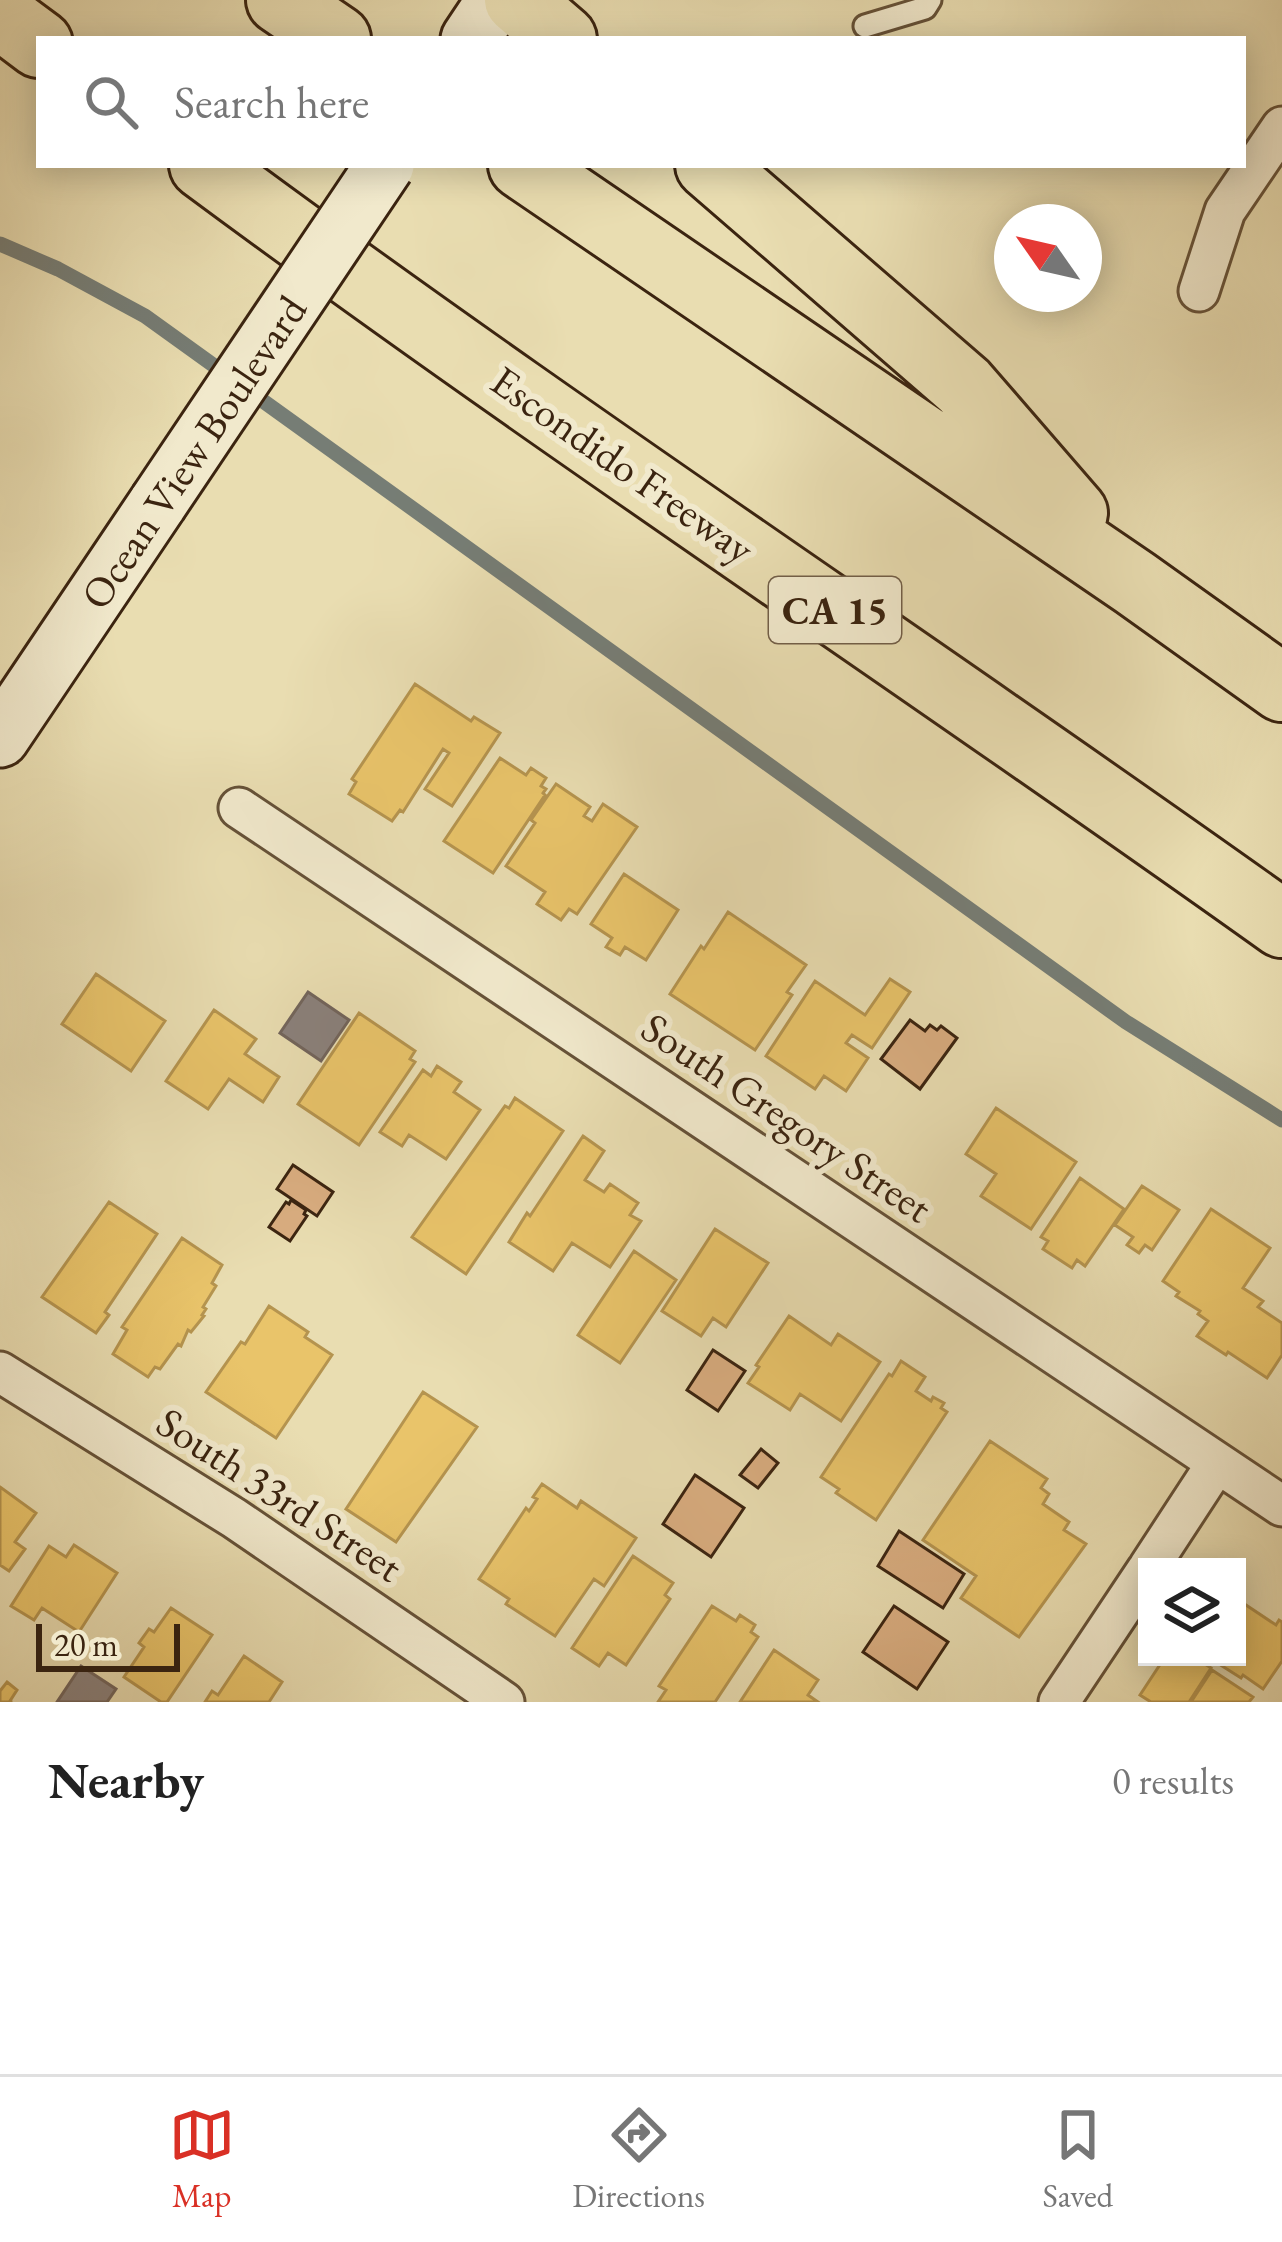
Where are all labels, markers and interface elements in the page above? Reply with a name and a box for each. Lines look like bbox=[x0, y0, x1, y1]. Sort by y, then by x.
search box bbox=[36, 36, 1246, 168]
icon: search bbox=[78, 69, 144, 135]
text: Search here bbox=[174, 73, 369, 131]
north arrow bbox=[994, 204, 1102, 312]
street label: Ocean View Boulevard bbox=[68, 284, 319, 620]
street label: Escondido Freeway bbox=[480, 353, 766, 576]
road number: CA 15 bbox=[769, 577, 901, 643]
street label: South Gregory Street bbox=[631, 1000, 943, 1235]
street label: South 33rd Street bbox=[147, 1395, 413, 1594]
map controls bbox=[1138, 1558, 1246, 1666]
button: layers bbox=[1138, 1558, 1246, 1666]
scale bar bbox=[36, 1618, 180, 1671]
text: 20 m bbox=[54, 1623, 118, 1666]
text: Nearby bbox=[48, 1747, 204, 1813]
text: 0 results bbox=[1112, 1755, 1234, 1806]
tab: Map bbox=[169, 2102, 235, 2217]
tab: Directions bbox=[572, 2102, 705, 2217]
tab: Saved bbox=[1043, 2102, 1113, 2217]

